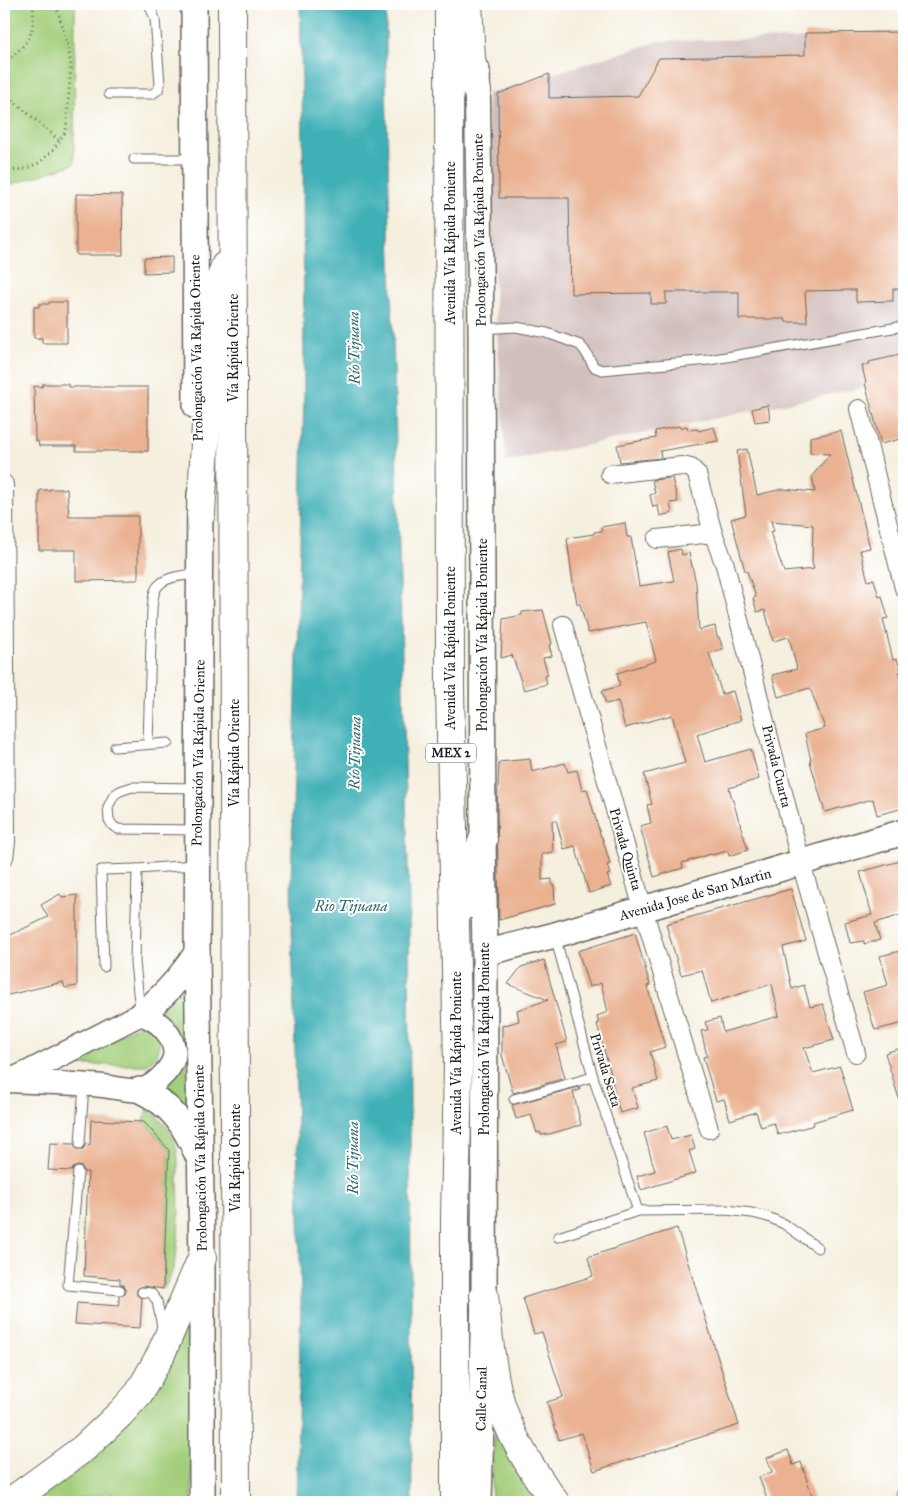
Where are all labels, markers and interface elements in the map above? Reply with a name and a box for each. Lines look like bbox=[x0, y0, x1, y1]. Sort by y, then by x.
street label: Prolongación Vía Rápida Poniente bbox=[469, 133, 490, 327]
street label: Avenida Vía Rápida Poniente bbox=[442, 161, 459, 326]
street label: Prolongación Vía Rápida Oriente bbox=[186, 254, 207, 442]
street label: Vía Rápida Oriente bbox=[225, 294, 242, 403]
water label: Río Tijuana bbox=[344, 311, 364, 386]
street label: Prolongación Vía Rápida Poniente bbox=[474, 538, 491, 732]
street label: Avenida Vía Rápida Poniente bbox=[442, 566, 459, 731]
street label: Prolongación Vía Rápida Oriente bbox=[188, 659, 209, 847]
street label: Vía Rápida Oriente bbox=[226, 699, 243, 808]
water label: Río Tijuana bbox=[345, 716, 365, 791]
street label: Privada Cuarta bbox=[758, 723, 795, 809]
road number: MEX 2 bbox=[426, 744, 476, 762]
street label: Privada Quinta bbox=[606, 806, 645, 892]
street label: Avenida Jose de San Martin bbox=[616, 864, 774, 926]
water label: Rio Tijuana bbox=[313, 897, 388, 915]
street label: Prolongación Vía Rápida Poniente bbox=[476, 942, 493, 1136]
street label: Avenida Vía Rápida Poniente bbox=[448, 971, 465, 1136]
street label: Privada Sexta bbox=[586, 1031, 625, 1109]
street label: Prolongación Vía Rápida Oriente bbox=[190, 1064, 211, 1252]
street label: Vía Rápida Oriente bbox=[227, 1104, 244, 1213]
water label: Río Tijuana bbox=[344, 1121, 362, 1196]
street label: Calle Canal bbox=[472, 1366, 491, 1431]

